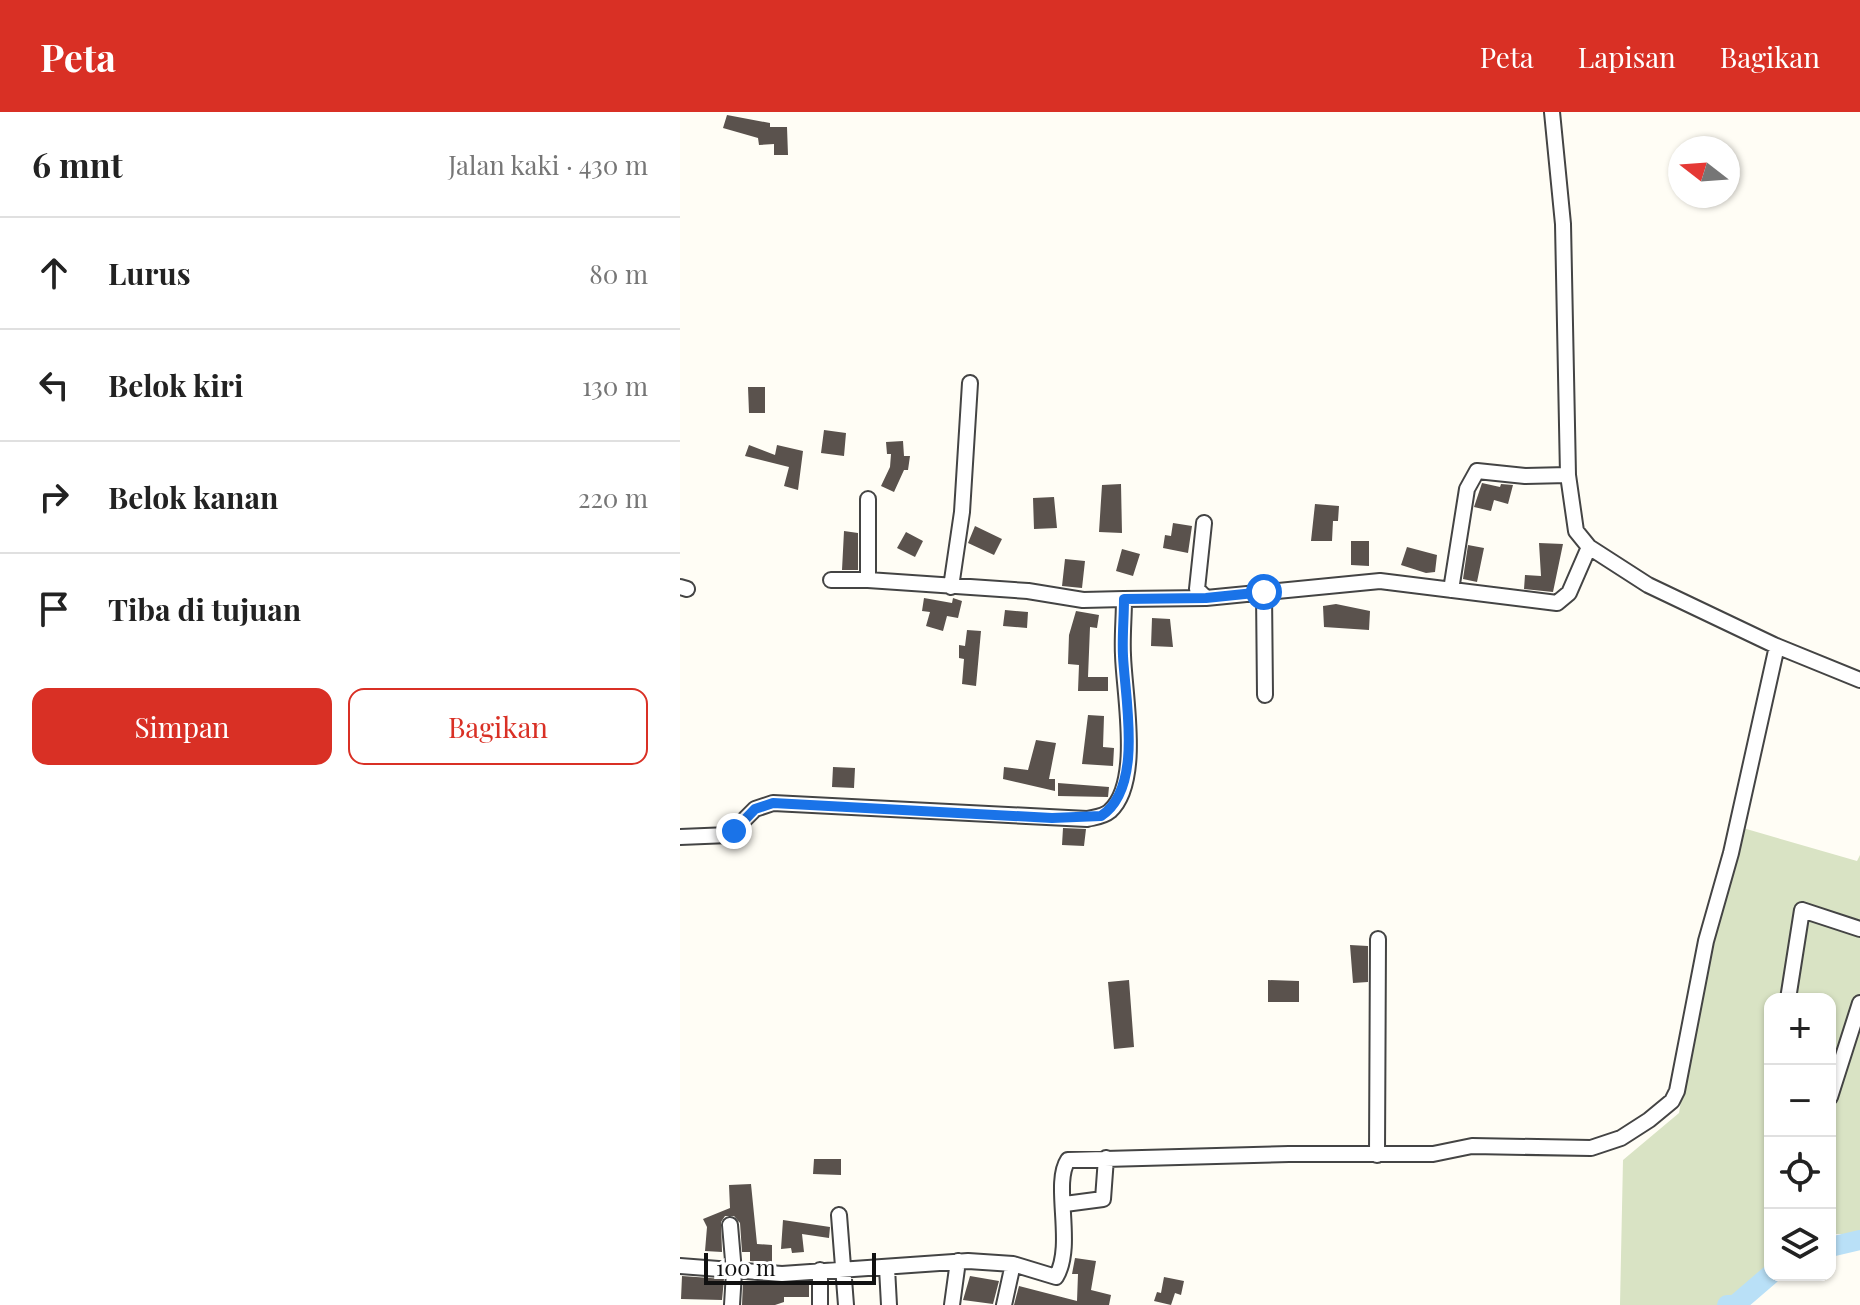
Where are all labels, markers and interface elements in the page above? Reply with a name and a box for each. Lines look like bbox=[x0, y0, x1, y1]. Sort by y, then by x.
text: Peta bbox=[40, 31, 116, 82]
text: Peta bbox=[1480, 38, 1534, 75]
text: Lapisan bbox=[1578, 38, 1676, 75]
text: Bagikan bbox=[1720, 38, 1820, 75]
north arrow bbox=[1668, 136, 1740, 208]
text: 6 mnt bbox=[32, 141, 123, 187]
text: Jalan kaki · 430 m bbox=[448, 147, 648, 182]
icon: ahead bbox=[32, 251, 76, 295]
text: Lurus bbox=[108, 253, 191, 293]
text: 80 m bbox=[589, 256, 648, 291]
icon: left bbox=[32, 363, 76, 407]
text: Belok kiri bbox=[108, 365, 243, 405]
text: 130 m bbox=[582, 368, 648, 403]
icon: right bbox=[32, 475, 76, 519]
text: Belok kanan bbox=[108, 477, 278, 517]
text: 220 m bbox=[578, 480, 648, 515]
route start bbox=[1246, 574, 1282, 610]
icon: arrive bbox=[32, 587, 76, 631]
text: Tiba di tujuan bbox=[108, 589, 301, 629]
button: Simpan bbox=[32, 688, 332, 765]
button: Bagikan bbox=[348, 688, 648, 765]
route end bbox=[716, 813, 752, 849]
map controls bbox=[1764, 993, 1836, 1281]
button: + bbox=[1764, 993, 1836, 1065]
button: − bbox=[1764, 1065, 1836, 1137]
button: locate bbox=[1764, 1137, 1836, 1209]
button: layers bbox=[1764, 1209, 1836, 1281]
scale bar bbox=[704, 1249, 876, 1285]
text: 100 m bbox=[716, 1252, 776, 1282]

